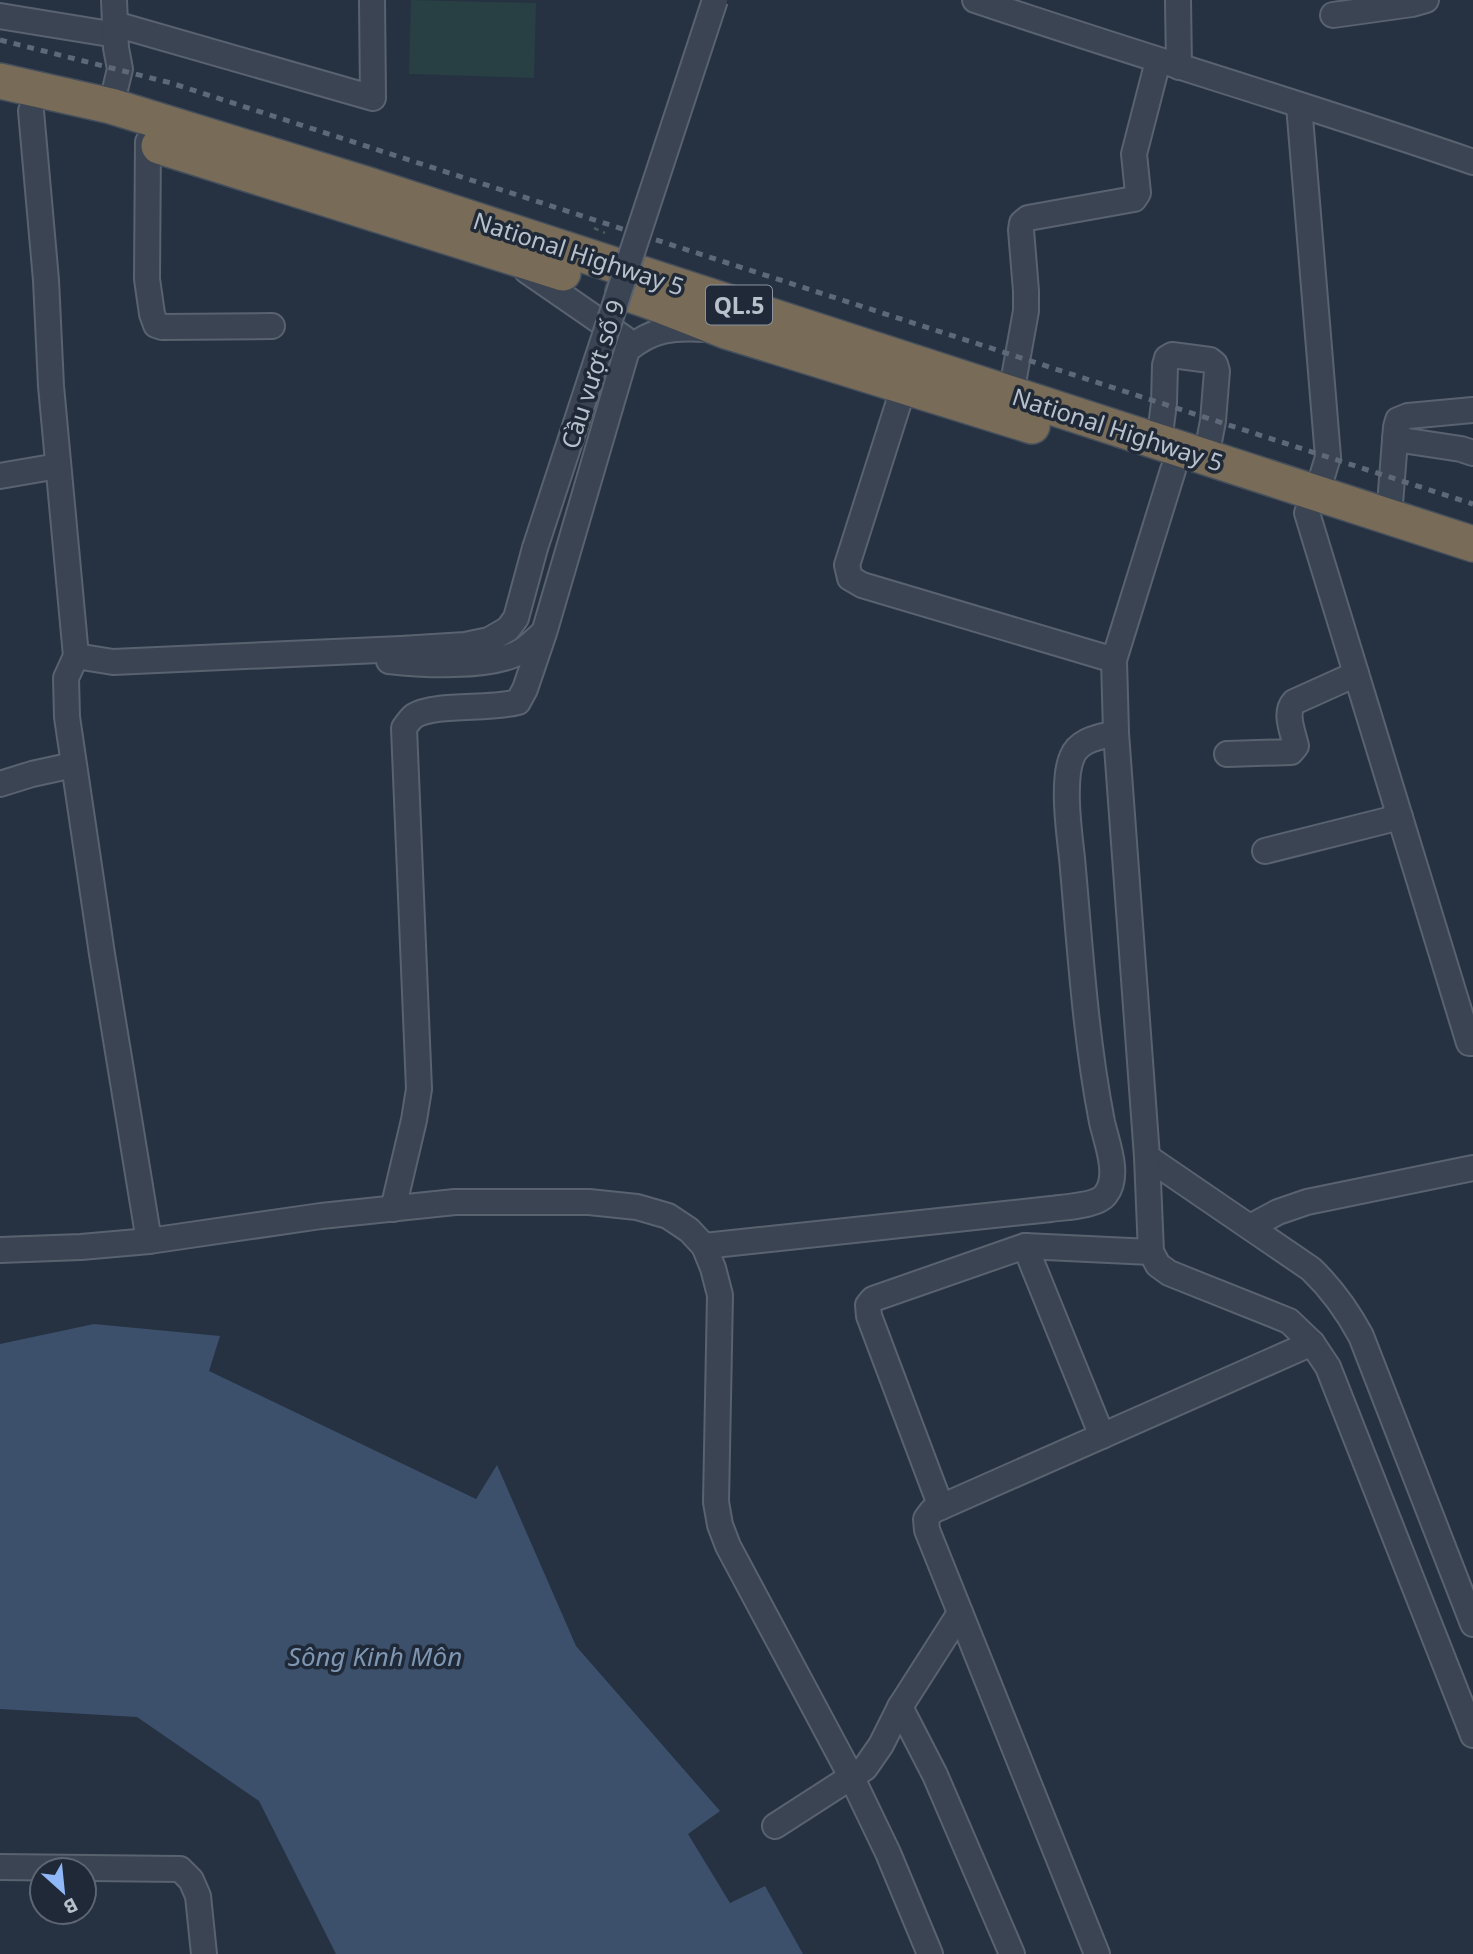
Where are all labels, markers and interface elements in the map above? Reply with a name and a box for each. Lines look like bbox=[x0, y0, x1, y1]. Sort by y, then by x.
street label: National Highway 5 bbox=[469, 203, 689, 303]
road number: QL.5 bbox=[706, 286, 772, 324]
street label: Cầu vượt số 9 bbox=[552, 295, 632, 453]
street label: National Highway 5 bbox=[1008, 379, 1228, 479]
water label: Sông Kinh Môn bbox=[288, 1638, 462, 1674]
north arrow bbox=[28, 1856, 98, 1926]
text: B bbox=[59, 1892, 82, 1921]

